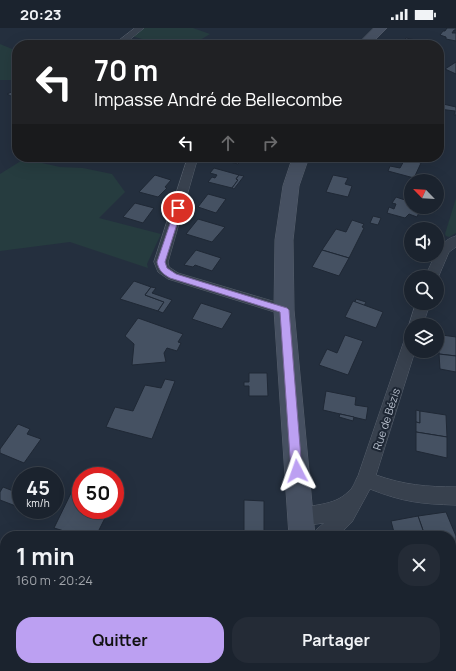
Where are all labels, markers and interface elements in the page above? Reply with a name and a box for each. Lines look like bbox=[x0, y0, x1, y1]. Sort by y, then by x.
text: 20:23 bbox=[20, 4, 62, 25]
text: 70 m bbox=[94, 51, 158, 89]
icon: left bbox=[28, 56, 80, 108]
text: Impasse André de Bellecombe bbox=[94, 87, 343, 111]
icon: left bbox=[175, 132, 197, 154]
icon: ahead bbox=[217, 132, 239, 154]
icon: right bbox=[259, 132, 281, 154]
north arrow bbox=[404, 174, 444, 214]
map controls bbox=[404, 174, 444, 358]
pin bbox=[161, 191, 195, 225]
icon: arrive bbox=[167, 197, 189, 219]
button: sound bbox=[404, 222, 444, 262]
button: search bbox=[404, 270, 444, 310]
button: layers bbox=[404, 318, 444, 358]
street label: Rue de Bézis bbox=[369, 386, 403, 452]
position arrow bbox=[276, 450, 318, 492]
speed limit sign: 50 bbox=[72, 467, 124, 519]
text: 45 bbox=[26, 474, 50, 501]
text: km/h bbox=[26, 496, 50, 510]
text: 1 min bbox=[16, 539, 75, 572]
button: close bbox=[398, 544, 440, 586]
text: 160 m · 20:24 bbox=[16, 571, 93, 589]
button: Quitter bbox=[16, 617, 224, 663]
button: Partager bbox=[232, 617, 440, 663]

